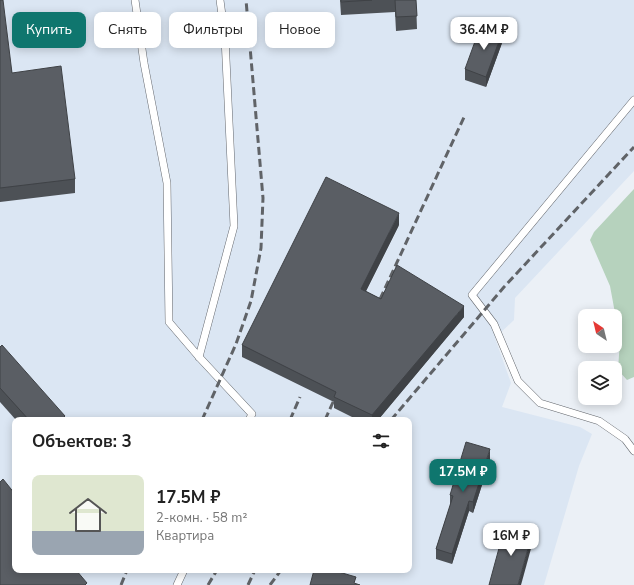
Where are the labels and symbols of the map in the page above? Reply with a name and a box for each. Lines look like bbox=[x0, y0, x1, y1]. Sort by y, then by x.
pin: 36.4M ₽ bbox=[447, 17, 521, 51]
north arrow bbox=[578, 309, 622, 353]
pin: 17.5M ₽ bbox=[426, 459, 500, 493]
pin: 16M ₽ bbox=[483, 523, 539, 557]

